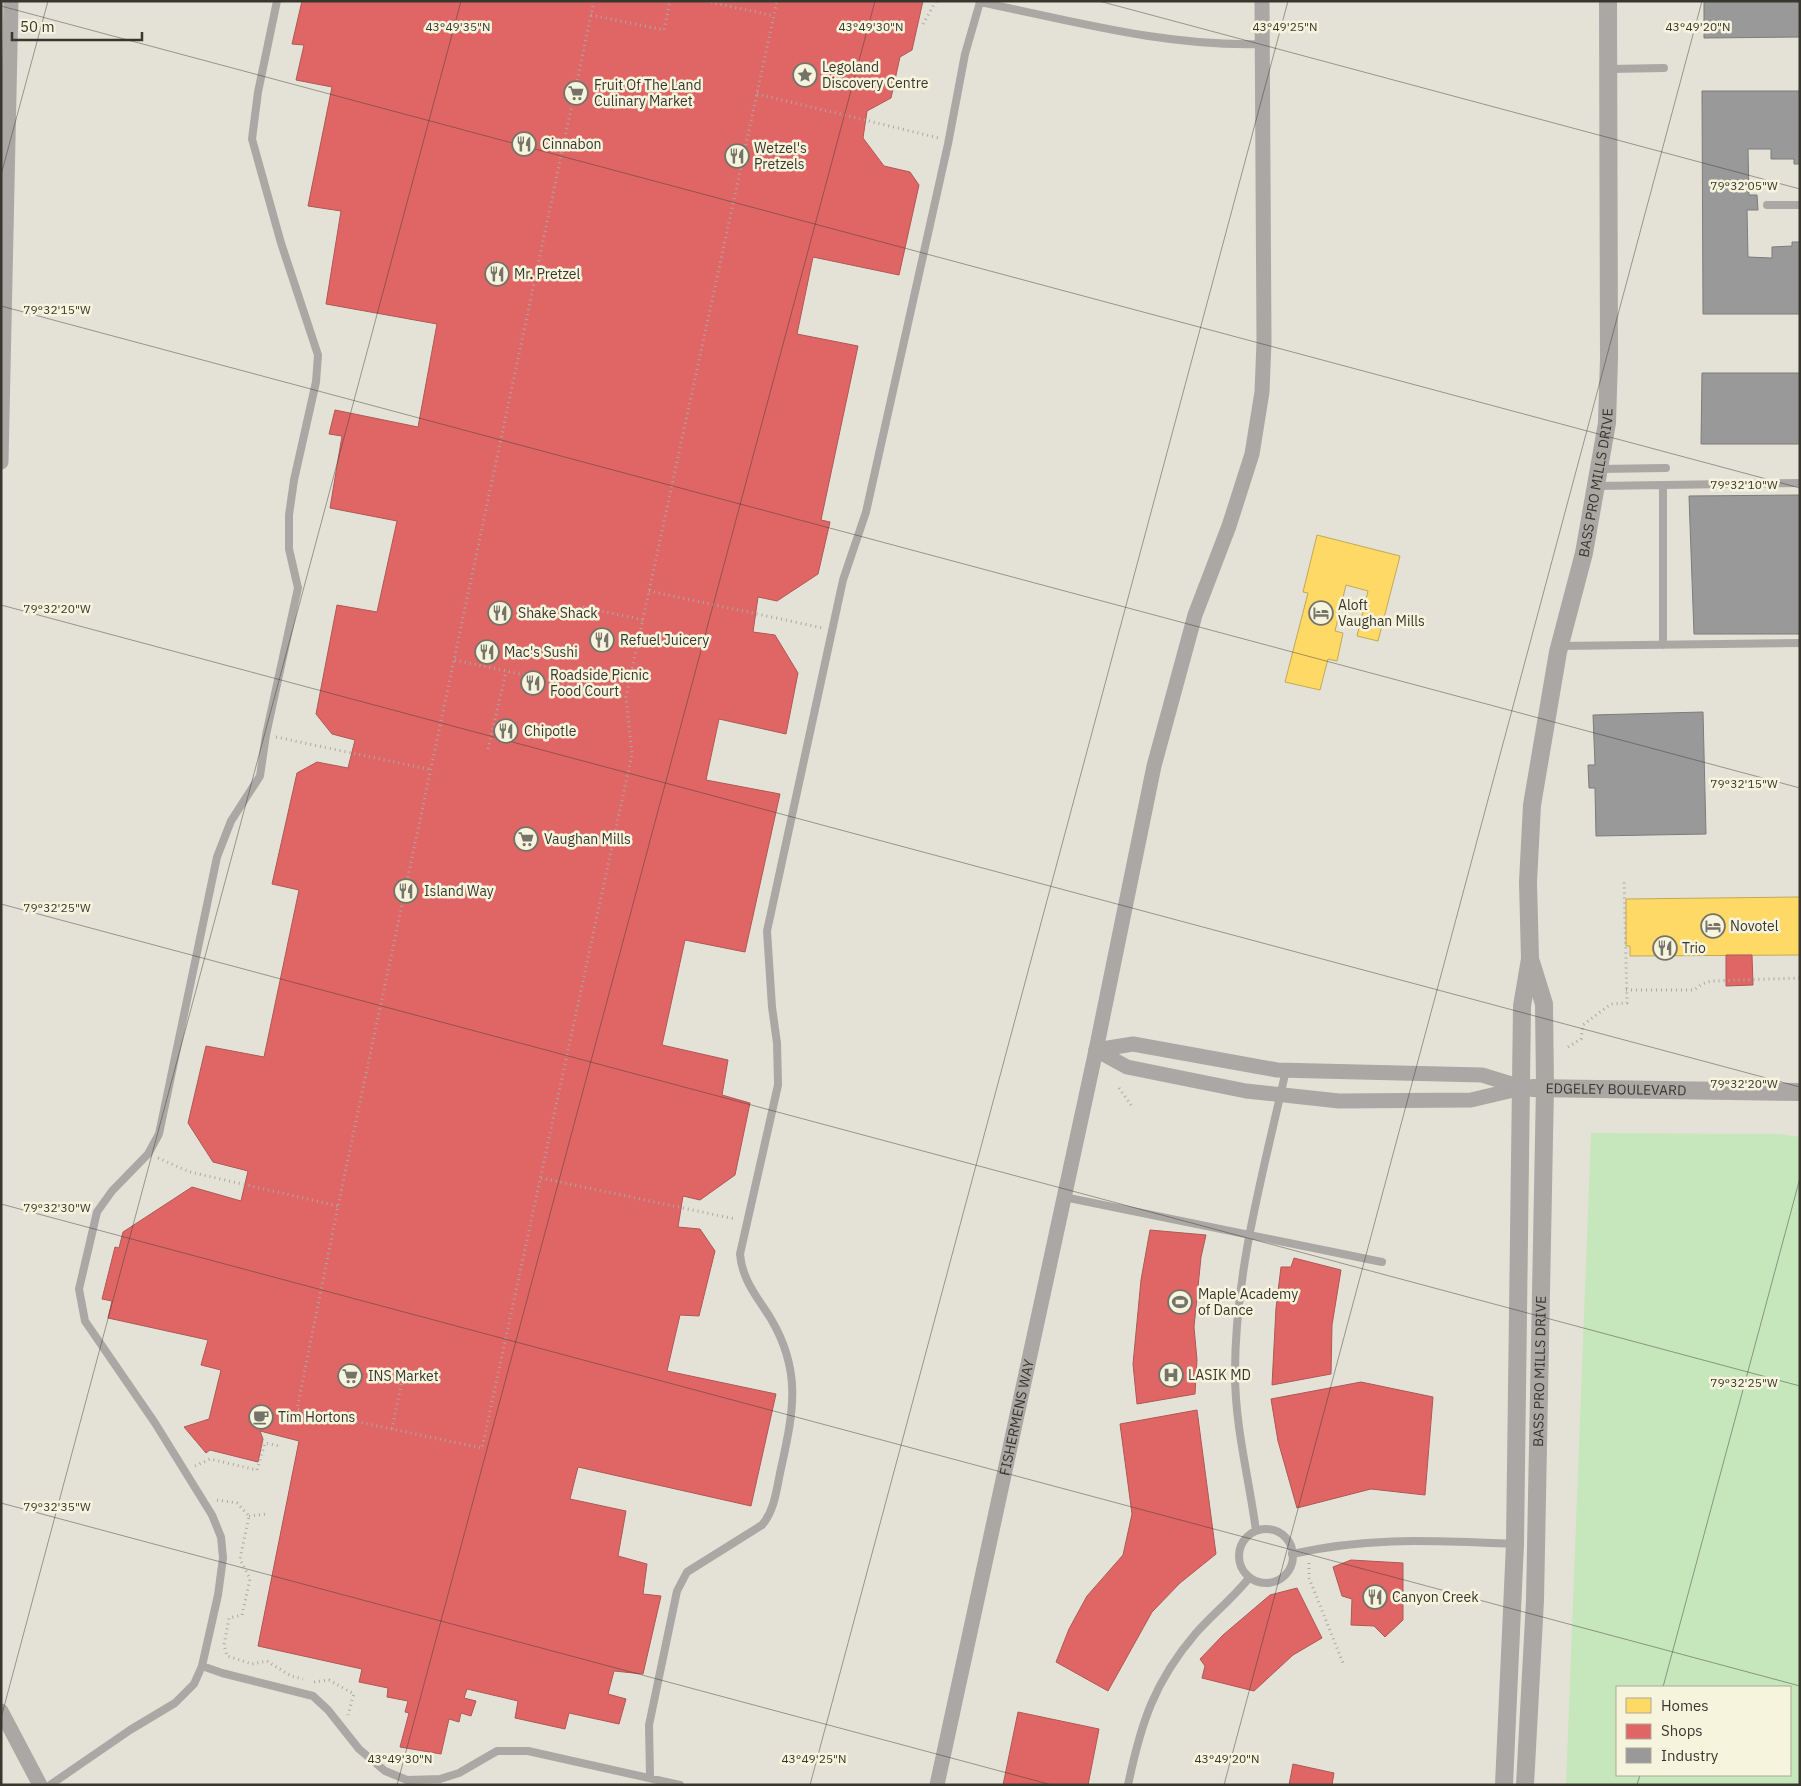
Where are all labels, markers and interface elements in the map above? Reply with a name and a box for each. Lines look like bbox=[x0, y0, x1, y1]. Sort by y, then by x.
scale bar bbox=[12, 10, 142, 42]
text: 50 m bbox=[20, 17, 55, 36]
text: 43°49'35"N bbox=[425, 19, 491, 34]
text: 43°49'30"N bbox=[838, 19, 904, 34]
text: 43°49'25"N bbox=[1252, 19, 1318, 34]
text: 43°49'20"N bbox=[1665, 19, 1731, 34]
place label: Legoland Discovery Centre bbox=[822, 58, 929, 92]
place icon: Legoland Discovery Centre bbox=[792, 62, 818, 88]
place label: Fruit Of The Land Culinary Market bbox=[594, 76, 702, 110]
supermarket icon: Fruit Of The Land Culinary Market bbox=[563, 80, 589, 106]
restaurant icon: Cinnabon bbox=[511, 131, 537, 157]
place label: Cinnabon bbox=[542, 135, 602, 153]
place label: Wetzel's Pretzels bbox=[754, 139, 807, 173]
restaurant icon: Wetzel's Pretzels bbox=[724, 143, 750, 169]
text: 79°32'05"W bbox=[1710, 178, 1778, 193]
restaurant icon: Mr. Pretzel bbox=[484, 261, 510, 287]
place label: Mr. Pretzel bbox=[514, 265, 581, 283]
text: 79°32'15"W bbox=[23, 302, 91, 317]
street label: BASS PRO MILLS DRIVE bbox=[1574, 408, 1616, 559]
text: 79°32'10"W bbox=[1710, 477, 1778, 492]
place label: Aloft Vaughan Mills bbox=[1338, 596, 1425, 630]
restaurant icon: Shake Shack bbox=[487, 600, 513, 626]
hotel icon: Aloft Vaughan Mills bbox=[1308, 600, 1334, 626]
text: 79°32'20"W bbox=[23, 601, 91, 616]
place label: Shake Shack bbox=[518, 604, 598, 622]
restaurant icon: Refuel Juicery bbox=[589, 627, 615, 653]
place label: Refuel Juicery bbox=[620, 631, 709, 649]
restaurant icon: Mac's Sushi bbox=[474, 639, 500, 665]
place label: Mac's Sushi bbox=[504, 643, 578, 661]
place label: Roadside Picnic Food Court bbox=[550, 666, 649, 700]
restaurant icon: Roadside Picnic Food Court bbox=[520, 670, 546, 696]
restaurant icon: Chipotle bbox=[493, 718, 519, 744]
place label: Chipotle bbox=[524, 722, 577, 740]
text: 79°32'15"W bbox=[1710, 776, 1778, 791]
supermarket icon: Vaughan Mills bbox=[513, 826, 539, 852]
place label: Vaughan Mills bbox=[544, 830, 631, 848]
restaurant icon: Island Way bbox=[393, 878, 419, 904]
place label: Island Way bbox=[424, 882, 494, 900]
text: 79°32'25"W bbox=[23, 900, 91, 915]
hotel icon: Novotel bbox=[1700, 913, 1726, 939]
place label: Novotel bbox=[1730, 917, 1779, 935]
restaurant icon: Trio bbox=[1652, 935, 1678, 961]
place label: Trio bbox=[1682, 939, 1706, 957]
text: 79°32'20"W bbox=[1710, 1076, 1778, 1091]
street label: EDGELEY BOULEVARD bbox=[1545, 1079, 1687, 1099]
text: 79°32'30"W bbox=[23, 1200, 91, 1215]
place label: Maple Academy of Dance bbox=[1198, 1285, 1298, 1319]
sports icon: Maple Academy of Dance bbox=[1167, 1289, 1193, 1315]
street label: BASS PRO MILLS DRIVE bbox=[1529, 1296, 1550, 1447]
street label: FISHERMENS WAY bbox=[995, 1357, 1038, 1477]
hospital icon: LASIK MD bbox=[1158, 1362, 1184, 1388]
supermarket icon: INS Market bbox=[337, 1363, 363, 1389]
place label: LASIK MD bbox=[1188, 1366, 1251, 1384]
place label: INS Market bbox=[368, 1367, 439, 1385]
text: 79°32'25"W bbox=[1710, 1375, 1778, 1390]
cafe icon: Tim Hortons bbox=[248, 1404, 274, 1430]
place label: Tim Hortons bbox=[278, 1408, 356, 1426]
text: 79°32'35"W bbox=[23, 1499, 91, 1514]
restaurant icon: Canyon Creek bbox=[1362, 1584, 1388, 1610]
place label: Canyon Creek bbox=[1392, 1588, 1479, 1606]
legend bbox=[1616, 1686, 1791, 1776]
text: Homes bbox=[1661, 1696, 1709, 1715]
text: Shops bbox=[1661, 1721, 1703, 1740]
text: Industry bbox=[1661, 1746, 1719, 1765]
text: 43°49'30"N bbox=[367, 1751, 433, 1766]
text: 43°49'25"N bbox=[781, 1751, 847, 1766]
text: 43°49'20"N bbox=[1194, 1751, 1260, 1766]

